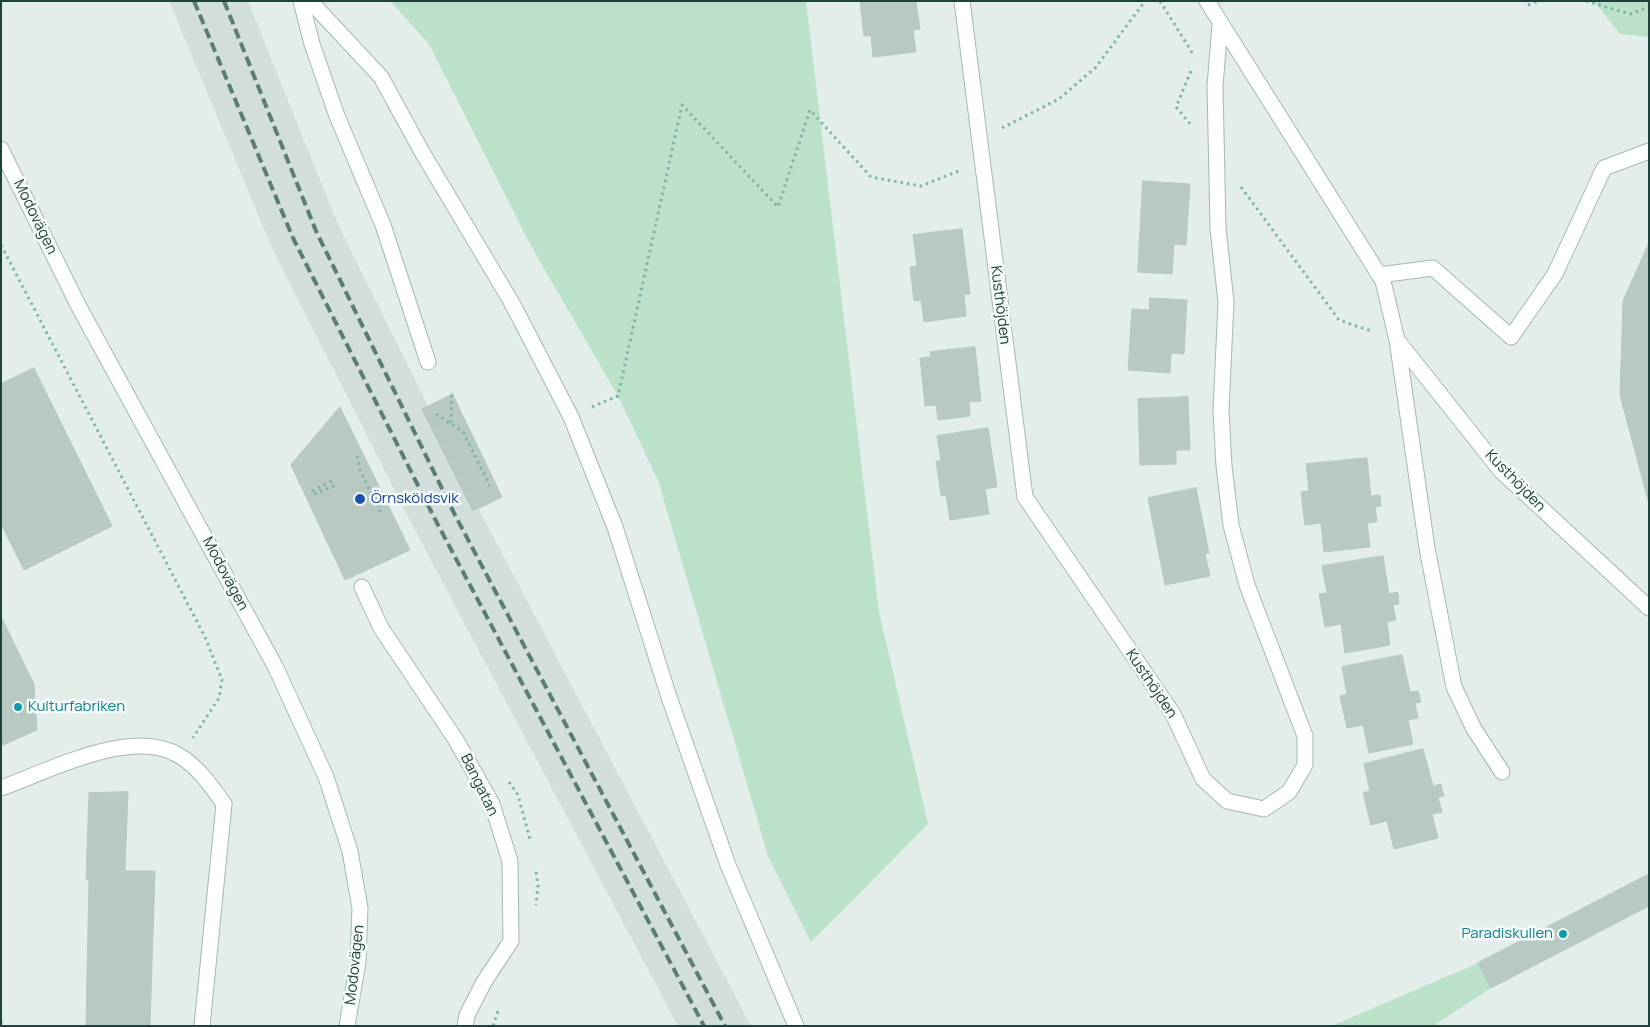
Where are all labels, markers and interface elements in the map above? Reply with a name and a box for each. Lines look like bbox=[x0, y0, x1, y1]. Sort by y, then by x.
street label: Modovägen bbox=[9, 177, 61, 257]
street label: Kusthöjden bbox=[986, 265, 1014, 345]
street label: Kusthöjden bbox=[1481, 446, 1549, 516]
place label: Örnsköldsvik bbox=[371, 490, 459, 508]
marker: Örnsköldsvik bbox=[353, 492, 367, 506]
street label: Modovägen bbox=[198, 534, 252, 614]
street label: Kusthöjden bbox=[1121, 646, 1181, 722]
place label: Kulturfabriken bbox=[28, 698, 125, 716]
marker: Kulturfabriken bbox=[12, 701, 24, 713]
street label: Bangatan bbox=[456, 751, 502, 819]
street label: Modovägen bbox=[342, 924, 368, 1006]
place label: Paradiskullen bbox=[1461, 925, 1553, 943]
marker: Paradiskullen bbox=[1557, 928, 1569, 940]

